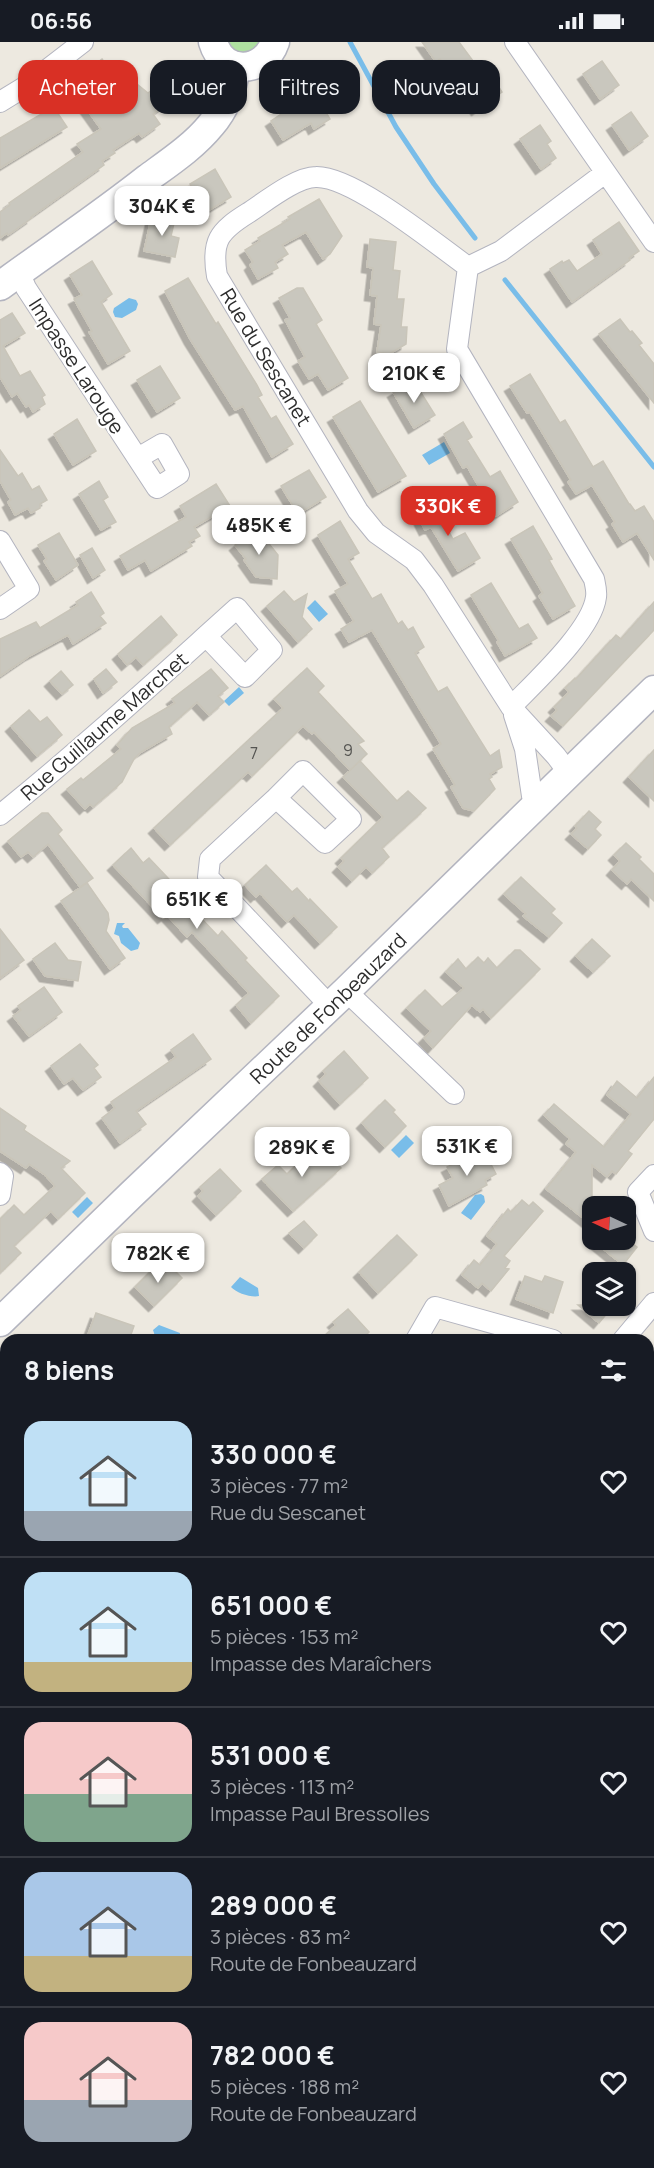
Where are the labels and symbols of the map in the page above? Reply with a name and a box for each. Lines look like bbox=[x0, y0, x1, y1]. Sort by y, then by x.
pin: 304K € bbox=[113, 186, 211, 237]
street label: Rue du Sescanet bbox=[214, 283, 318, 431]
street label: Impasse Larouge bbox=[23, 293, 131, 439]
pin: 210K € bbox=[365, 353, 463, 404]
pin: 330K € bbox=[399, 486, 497, 537]
pin: 485K € bbox=[210, 505, 308, 556]
street label: Rue Guillaume Marchet bbox=[15, 646, 193, 806]
house number: 9 bbox=[343, 739, 353, 761]
house number: 7 bbox=[250, 742, 258, 764]
pin: 651K € bbox=[148, 879, 246, 930]
street label: Route de Fonbeauzard bbox=[244, 926, 412, 1089]
pin: 531K € bbox=[418, 1126, 516, 1177]
pin: 289K € bbox=[253, 1127, 351, 1178]
north arrow bbox=[582, 1196, 636, 1250]
pin: 782K € bbox=[109, 1233, 207, 1284]

